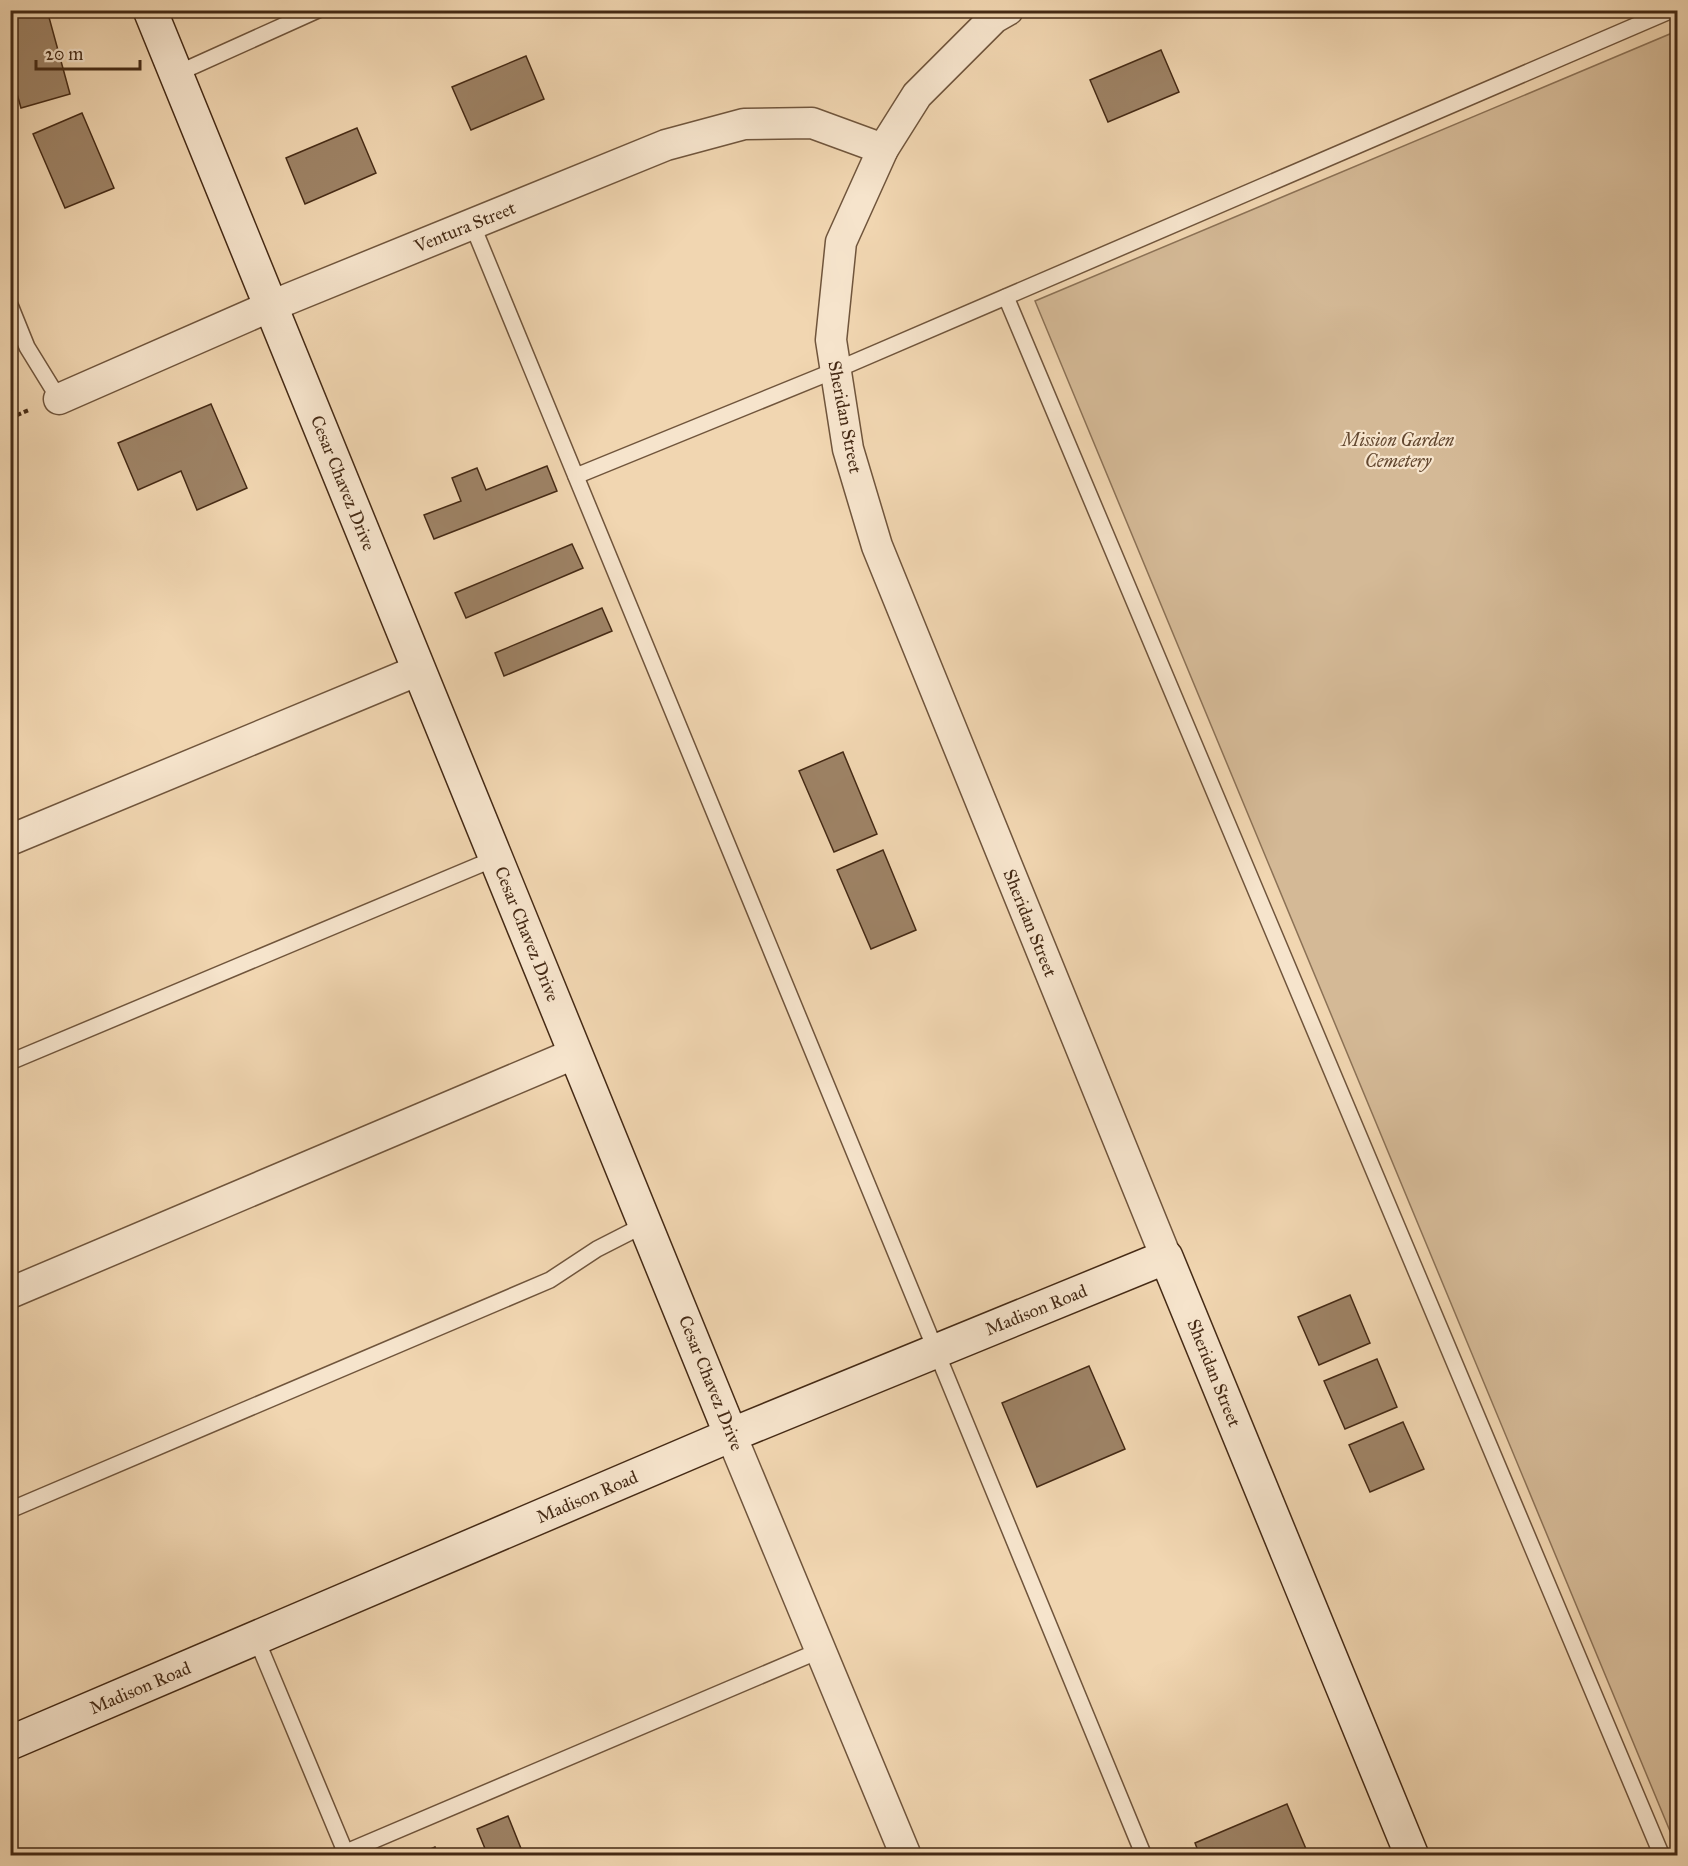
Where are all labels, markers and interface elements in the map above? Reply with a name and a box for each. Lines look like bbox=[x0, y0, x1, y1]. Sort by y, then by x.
scale bar bbox=[36, 33, 140, 71]
text: 20 m bbox=[45, 43, 83, 65]
street label: Ventura Street bbox=[410, 196, 519, 258]
street label: Sheridan Street bbox=[823, 359, 867, 476]
street label: Cesar Chavez Drive bbox=[306, 412, 380, 554]
park label: Mission Garden Cemetery bbox=[1340, 429, 1455, 472]
street label: Cesar Chavez Drive bbox=[490, 863, 564, 1005]
street label: Sheridan Street bbox=[998, 866, 1062, 981]
street label: Madison Road bbox=[982, 1280, 1090, 1340]
street label: Cesar Chavez Drive bbox=[674, 1312, 748, 1454]
street label: Sheridan Street bbox=[1182, 1316, 1246, 1431]
street label: Madison Road bbox=[533, 1466, 641, 1528]
street label: Madison Road bbox=[86, 1657, 194, 1719]

